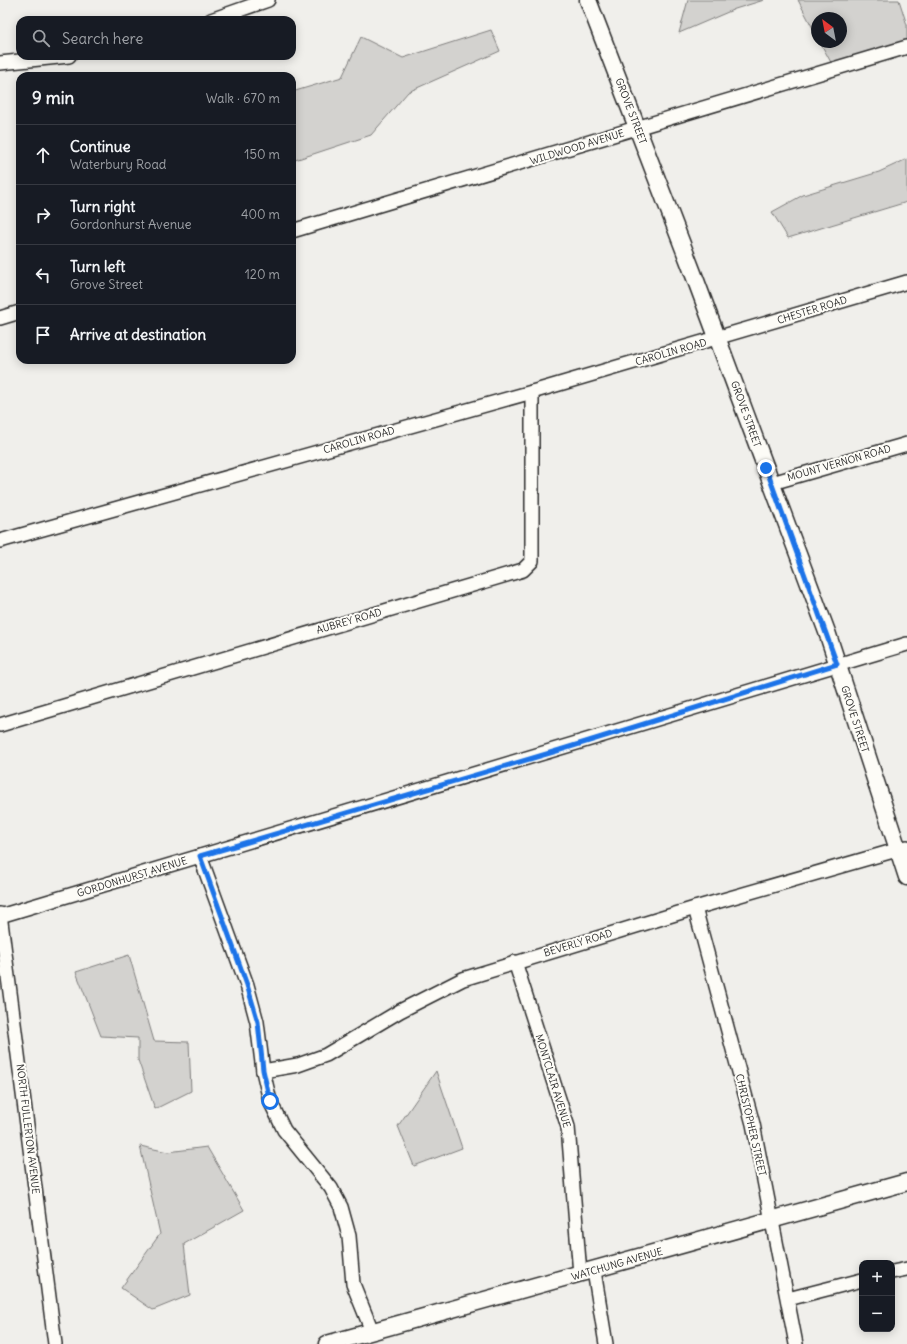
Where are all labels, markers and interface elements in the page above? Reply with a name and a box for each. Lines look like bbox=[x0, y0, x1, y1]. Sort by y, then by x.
north arrow bbox=[811, 12, 847, 48]
search box bbox=[16, 16, 296, 60]
icon: search bbox=[30, 27, 52, 49]
text: Search here bbox=[62, 29, 143, 48]
street label: GROVE STREET bbox=[612, 76, 650, 146]
text: 9 min bbox=[32, 87, 74, 109]
text: Walk · 670 m bbox=[206, 90, 280, 107]
street label: WILDWOOD AVENUE bbox=[528, 126, 626, 168]
text: Continue bbox=[70, 137, 131, 156]
icon: ahead bbox=[32, 144, 54, 166]
text: 150 m bbox=[244, 146, 280, 163]
text: Waterbury Road bbox=[70, 156, 166, 173]
text: Turn right bbox=[70, 197, 135, 216]
icon: right bbox=[32, 204, 54, 226]
text: 400 m bbox=[241, 206, 280, 223]
text: Gordonhurst Avenue bbox=[70, 216, 192, 233]
text: Turn left bbox=[70, 257, 125, 276]
icon: left bbox=[32, 264, 54, 286]
text: 120 m bbox=[245, 266, 280, 283]
text: Grove Street bbox=[70, 276, 143, 293]
street label: CHESTER ROAD bbox=[775, 293, 849, 327]
icon: arrive bbox=[32, 324, 54, 346]
text: Arrive at destination bbox=[70, 325, 206, 344]
street label: CAROLIN ROAD bbox=[634, 336, 708, 368]
street label: GROVE STREET bbox=[728, 379, 764, 449]
street label: CAROLIN ROAD bbox=[322, 424, 396, 456]
street label: MOUNT VERNON ROAD bbox=[786, 442, 892, 484]
route end bbox=[757, 459, 775, 477]
street label: AUBREY ROAD bbox=[315, 605, 383, 637]
street label: GROVE STREET bbox=[838, 684, 872, 754]
street label: GORDONHURST AVENUE bbox=[75, 854, 189, 900]
street label: BEVERLY ROAD bbox=[542, 926, 614, 960]
street label: MONTCLAIR AVENUE bbox=[533, 1033, 573, 1129]
street label: NORTH FULLERTON AVENUE bbox=[14, 1063, 42, 1195]
street label: CHRISTOPHER STREET bbox=[733, 1073, 769, 1177]
route start bbox=[261, 1092, 279, 1110]
street label: WATCHUNG AVENUE bbox=[570, 1245, 664, 1283]
map controls bbox=[859, 1260, 895, 1332]
button: + bbox=[859, 1260, 895, 1296]
button: − bbox=[859, 1296, 895, 1332]

